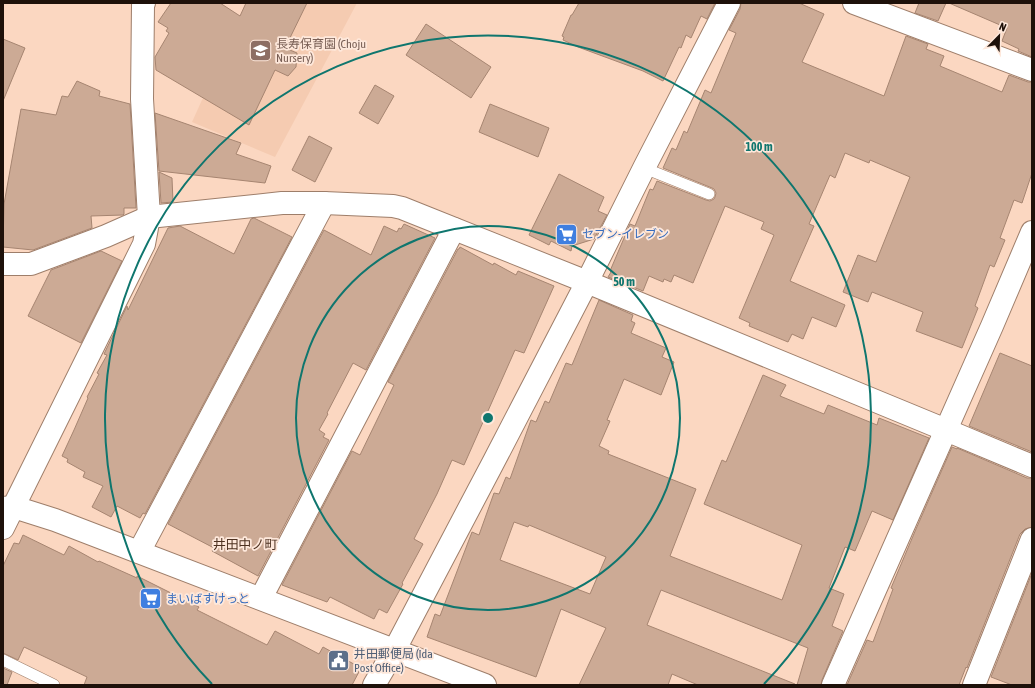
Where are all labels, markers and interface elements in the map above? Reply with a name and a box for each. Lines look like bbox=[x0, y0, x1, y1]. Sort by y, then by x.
north arrow bbox=[979, 16, 1019, 56]
text: N bbox=[998, 20, 1008, 34]
place label: 長寿保育園 (Choju Nursery) bbox=[276, 37, 366, 65]
school or university icon: 長寿保育園 (Choju Nursery) bbox=[248, 38, 274, 64]
text: 100 m bbox=[745, 140, 773, 154]
supermarket icon: セブン-イレブン bbox=[553, 221, 579, 247]
place label: セブン-イレブン bbox=[582, 227, 669, 241]
text: 50 m bbox=[613, 275, 635, 289]
centre of rings bbox=[481, 411, 495, 425]
district label: 井田中ノ町 bbox=[212, 537, 278, 552]
supermarket icon: まいばすけっと bbox=[137, 586, 163, 612]
place label: まいばすけっと bbox=[166, 592, 250, 606]
place label: 井田郵便局 (Ida Post Office) bbox=[354, 647, 433, 675]
public building icon: 井田郵便局 (Ida Post Office) bbox=[325, 648, 351, 674]

